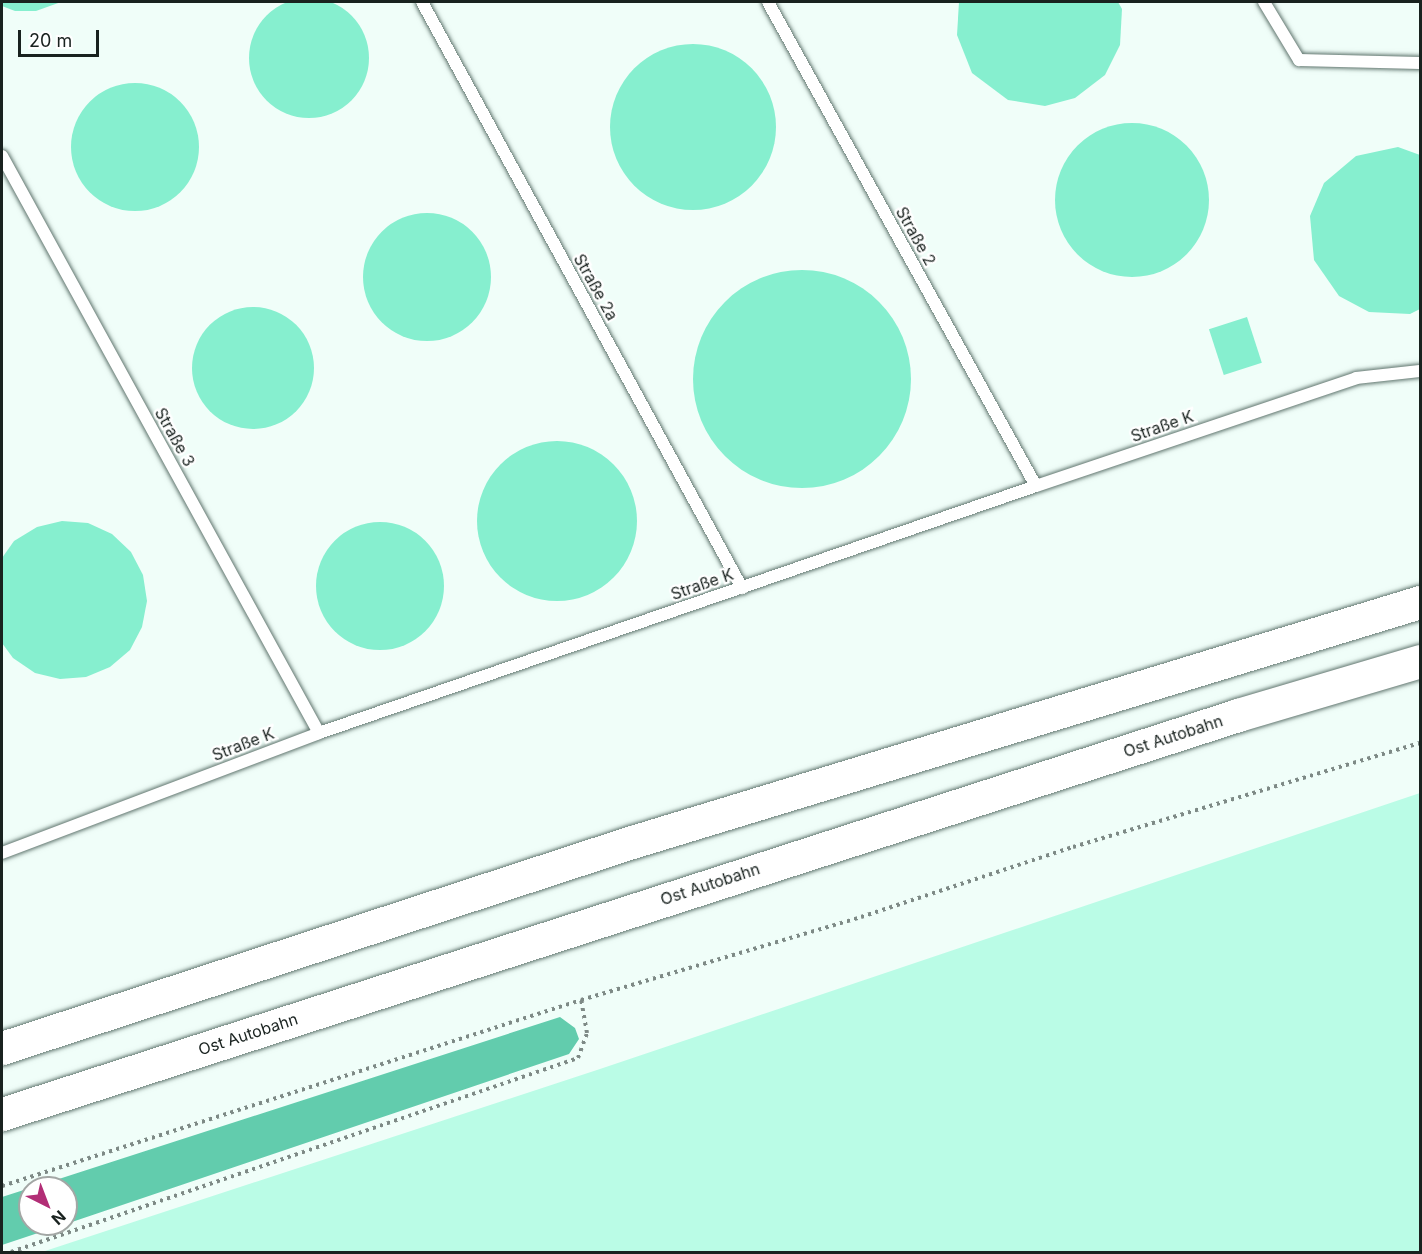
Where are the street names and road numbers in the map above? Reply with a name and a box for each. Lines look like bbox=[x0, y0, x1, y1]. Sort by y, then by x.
street label: Straße 2 bbox=[892, 203, 940, 269]
street label: Straße 2a bbox=[570, 250, 622, 324]
street label: Straße 3 bbox=[151, 404, 199, 470]
street label: Straße K bbox=[1128, 406, 1196, 446]
street label: Straße K bbox=[668, 564, 736, 604]
street label: Ost Autobahn bbox=[1121, 711, 1225, 761]
street label: Straße K bbox=[209, 723, 277, 765]
street label: Ost Autobahn bbox=[658, 859, 762, 909]
street label: Ost Autobahn bbox=[196, 1009, 300, 1059]

